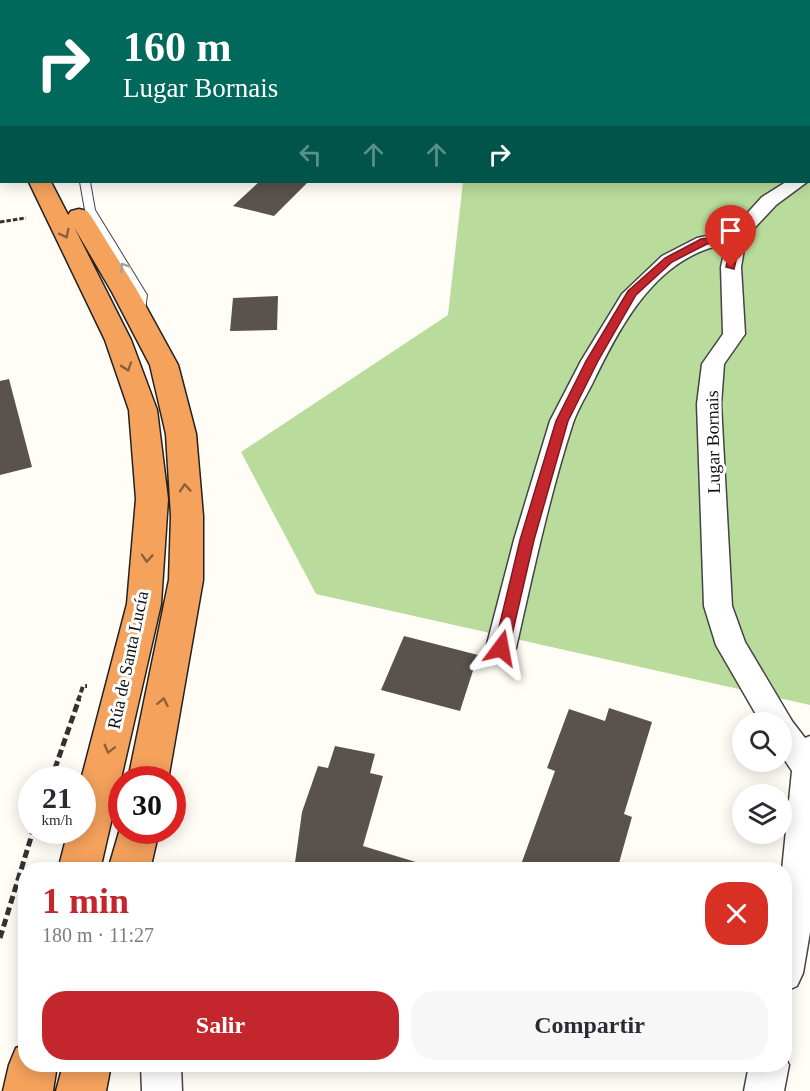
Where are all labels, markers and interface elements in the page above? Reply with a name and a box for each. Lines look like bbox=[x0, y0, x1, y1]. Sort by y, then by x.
icon: right bbox=[24, 24, 102, 102]
text: 160 m bbox=[123, 24, 232, 70]
text: Lugar Bornais bbox=[123, 73, 278, 103]
icon: left bbox=[294, 138, 327, 171]
icon: ahead bbox=[357, 138, 390, 171]
icon: ahead bbox=[420, 138, 453, 171]
icon: right bbox=[483, 138, 516, 171]
pin bbox=[705, 205, 756, 267]
icon: arrive bbox=[714, 214, 747, 247]
one-way arrow bbox=[57, 228, 69, 239]
one-way arrow bbox=[120, 263, 131, 274]
one-way arrow bbox=[120, 361, 133, 372]
street label: Lugar Bornais bbox=[702, 390, 724, 494]
one-way arrow bbox=[179, 484, 192, 493]
one-way arrow bbox=[141, 554, 154, 563]
street label: Rúa de Santa Lucía bbox=[104, 589, 152, 731]
position arrow bbox=[469, 616, 533, 680]
one-way arrow bbox=[156, 697, 169, 707]
map controls bbox=[732, 712, 792, 844]
button: search bbox=[732, 712, 792, 772]
one-way arrow bbox=[103, 744, 116, 754]
speed limit sign: 30 bbox=[108, 766, 186, 844]
text: 21 bbox=[42, 781, 72, 814]
button: layers bbox=[732, 784, 792, 844]
text: km/h bbox=[42, 812, 72, 828]
text: 1 min bbox=[42, 881, 129, 921]
button: close bbox=[705, 882, 768, 945]
text: 180 m · 11:27 bbox=[42, 924, 154, 946]
button: Salir bbox=[42, 991, 399, 1060]
button: Compartir bbox=[411, 991, 768, 1060]

